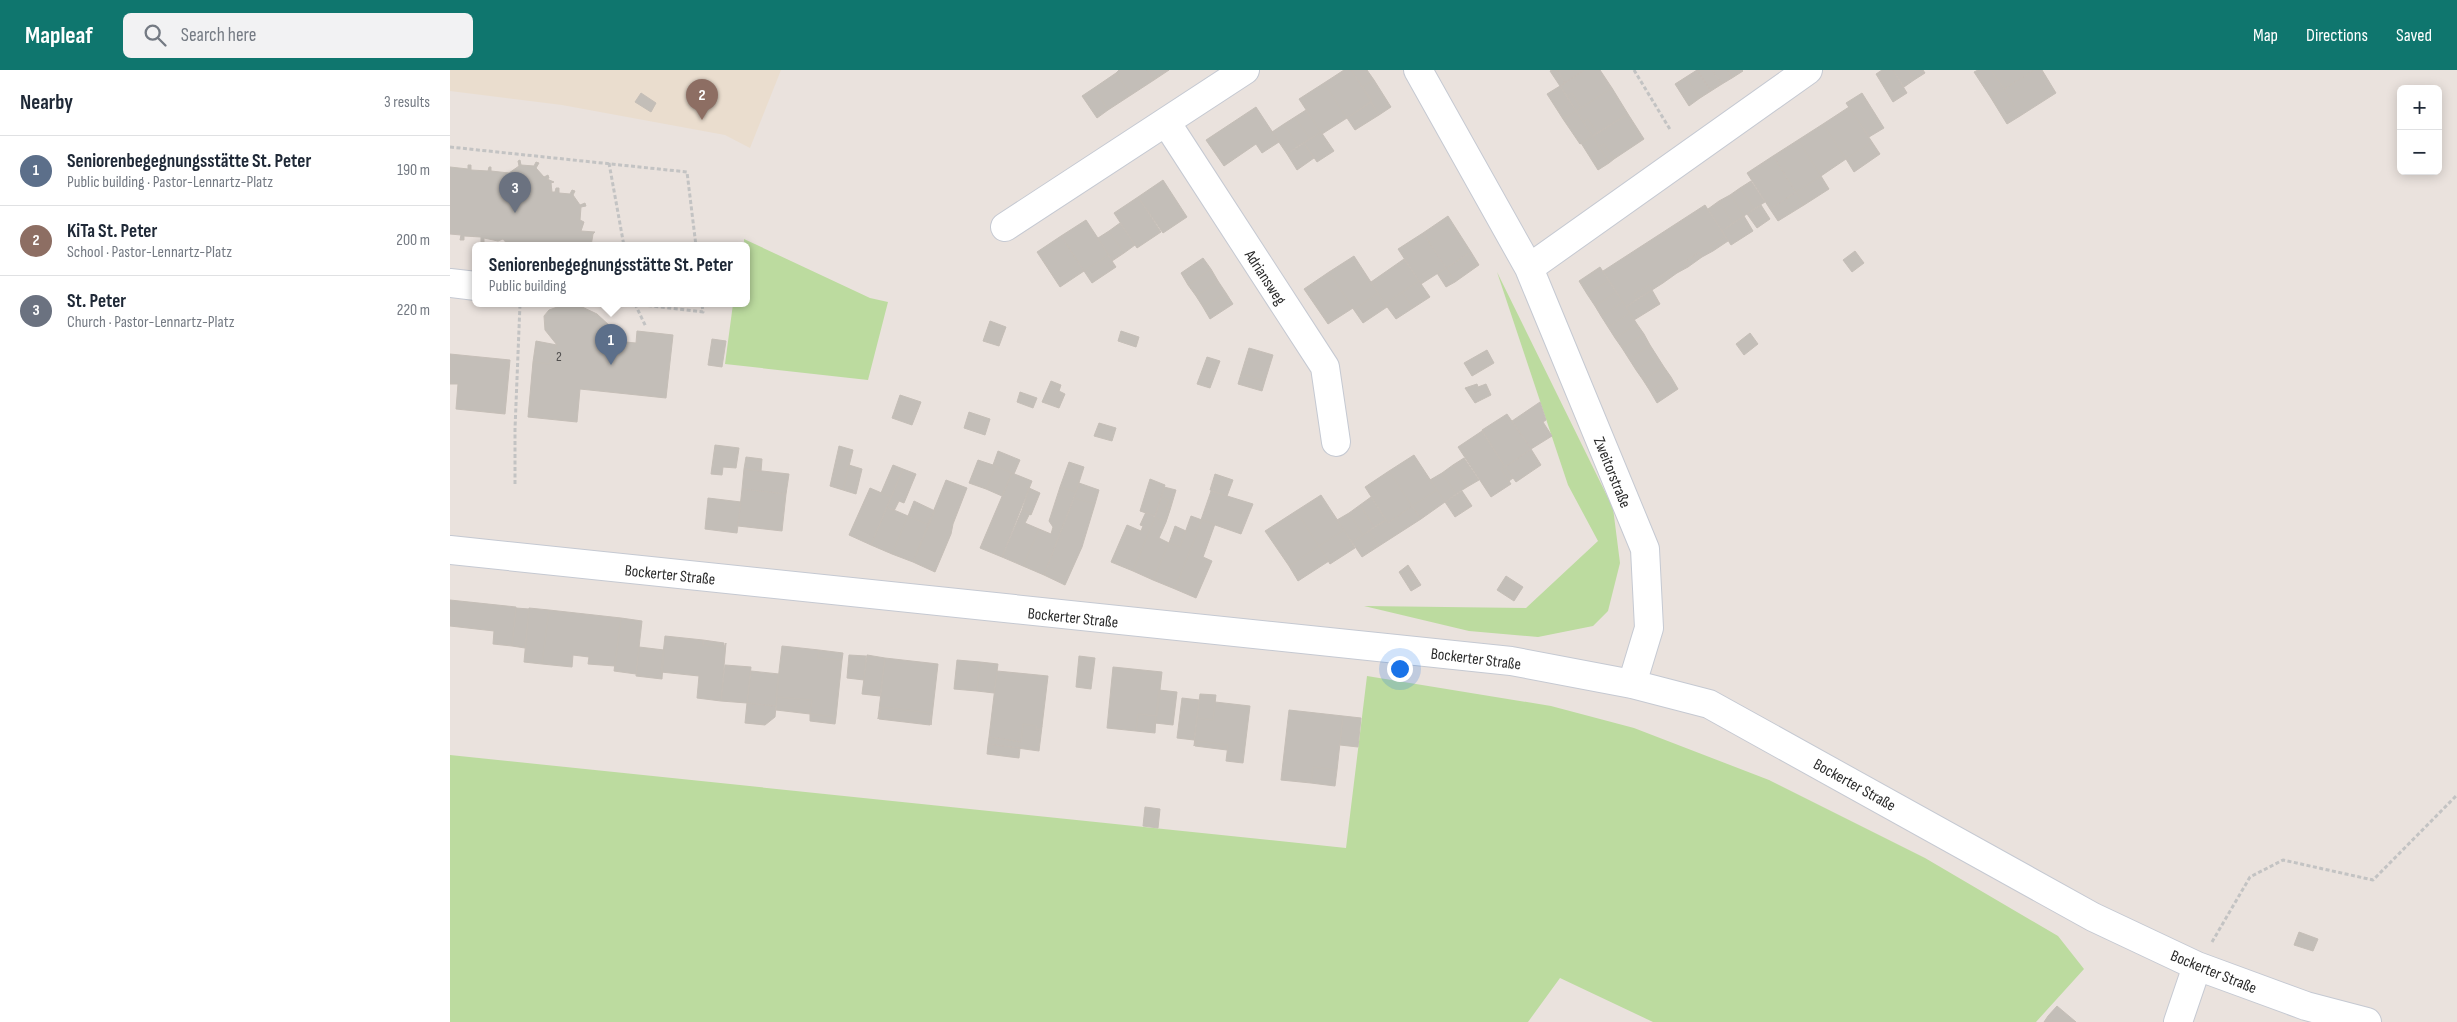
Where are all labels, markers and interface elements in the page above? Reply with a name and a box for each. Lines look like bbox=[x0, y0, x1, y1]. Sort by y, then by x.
search box bbox=[123, 13, 473, 58]
text: Mapleaf bbox=[25, 21, 93, 50]
icon: search bbox=[141, 21, 169, 49]
text: Search here bbox=[181, 24, 256, 47]
text: Map bbox=[2253, 25, 2278, 46]
text: Directions bbox=[2306, 25, 2368, 46]
text: Saved bbox=[2396, 25, 2432, 46]
pin: 2 bbox=[686, 79, 718, 120]
map controls bbox=[2397, 85, 2442, 175]
button: + bbox=[2397, 85, 2442, 130]
text: Nearby bbox=[20, 90, 73, 115]
text: 3 results bbox=[384, 93, 430, 112]
button: − bbox=[2397, 130, 2442, 175]
text: Seniorenbegegnungsstätte St. Peter bbox=[67, 150, 311, 173]
text: 1 bbox=[33, 161, 39, 180]
text: 190 m bbox=[397, 161, 430, 180]
pin: 3 bbox=[499, 172, 531, 213]
text: Public building · Pastor-Lennartz-Platz bbox=[67, 173, 273, 192]
text: KiTa St. Peter bbox=[67, 220, 157, 243]
text: 2 bbox=[32, 231, 40, 250]
text: 200 m bbox=[396, 231, 430, 250]
popup bbox=[472, 242, 750, 307]
text: School · Pastor-Lennartz-Platz bbox=[67, 243, 232, 262]
street label: Adriansweg bbox=[1240, 246, 1289, 309]
text: Seniorenbegegnungsstätte St. Peter bbox=[489, 254, 733, 277]
text: Public building bbox=[489, 277, 566, 296]
text: St. Peter bbox=[67, 290, 126, 313]
text: 3 bbox=[32, 301, 40, 320]
text: 220 m bbox=[397, 301, 430, 320]
text: Church · Pastor-Lennartz-Platz bbox=[67, 313, 234, 332]
pin: 1 bbox=[595, 324, 627, 365]
house number: 2 bbox=[556, 348, 562, 365]
street label: Zweitorstraße bbox=[1589, 434, 1634, 511]
street label: Bockerter Straße bbox=[624, 561, 716, 590]
street label: Bockerter Straße bbox=[1027, 604, 1119, 633]
street label: Bockerter Straße bbox=[1430, 645, 1522, 674]
your location bbox=[1387, 656, 1413, 682]
street label: Bockerter Straße bbox=[1810, 755, 1899, 816]
street label: Bockerter Straße bbox=[2168, 947, 2259, 998]

